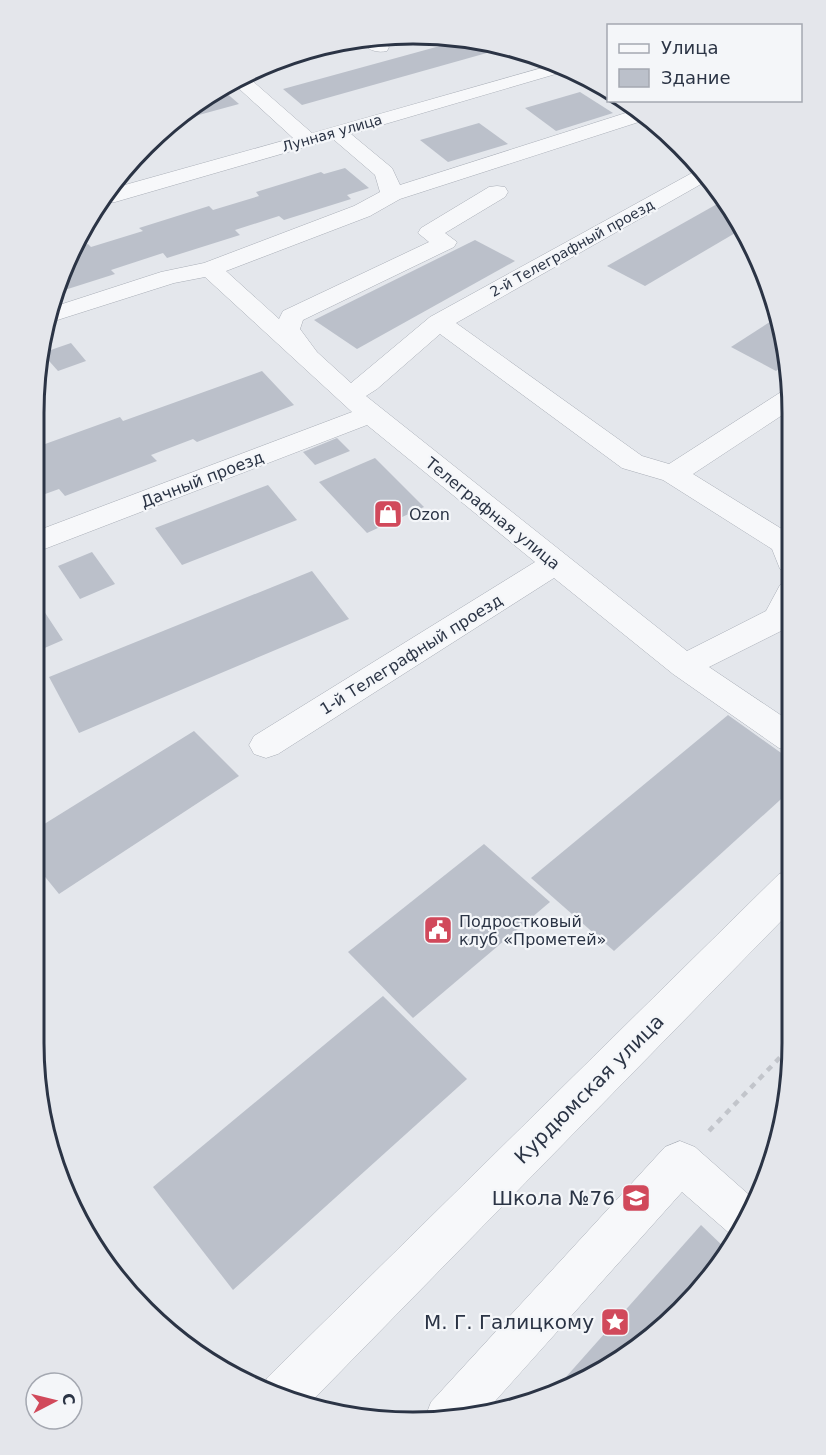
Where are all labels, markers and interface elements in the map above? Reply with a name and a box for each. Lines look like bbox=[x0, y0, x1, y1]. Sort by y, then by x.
legend bbox=[607, 24, 802, 102]
text: Улица bbox=[661, 37, 718, 58]
text: Здание bbox=[661, 67, 731, 88]
street label: Лунная улица bbox=[280, 111, 384, 155]
street label: 2-й Телеграфный проезд bbox=[487, 196, 657, 300]
street label: Дачный проезд bbox=[138, 447, 266, 512]
street label: Телеграфная улица bbox=[421, 453, 564, 573]
shop icon: Ozon bbox=[372, 498, 404, 530]
place label: Ozon bbox=[409, 505, 450, 524]
street label: 1-й Телеграфный проезд bbox=[317, 590, 506, 719]
place label: Подростковый клуб «Прометей» bbox=[459, 912, 606, 949]
public building icon: Подростковый клуб «Прометей» bbox=[422, 914, 454, 946]
street label: Курдюмская улица bbox=[509, 1009, 669, 1169]
school or university icon: Школа №76 bbox=[620, 1182, 652, 1214]
place label: Школа №76 bbox=[492, 1186, 615, 1210]
place icon: М. Г. Галицкому bbox=[599, 1306, 631, 1338]
place label: М. Г. Галицкому bbox=[424, 1310, 594, 1334]
north arrow bbox=[24, 1371, 84, 1431]
text: С bbox=[58, 1392, 79, 1406]

